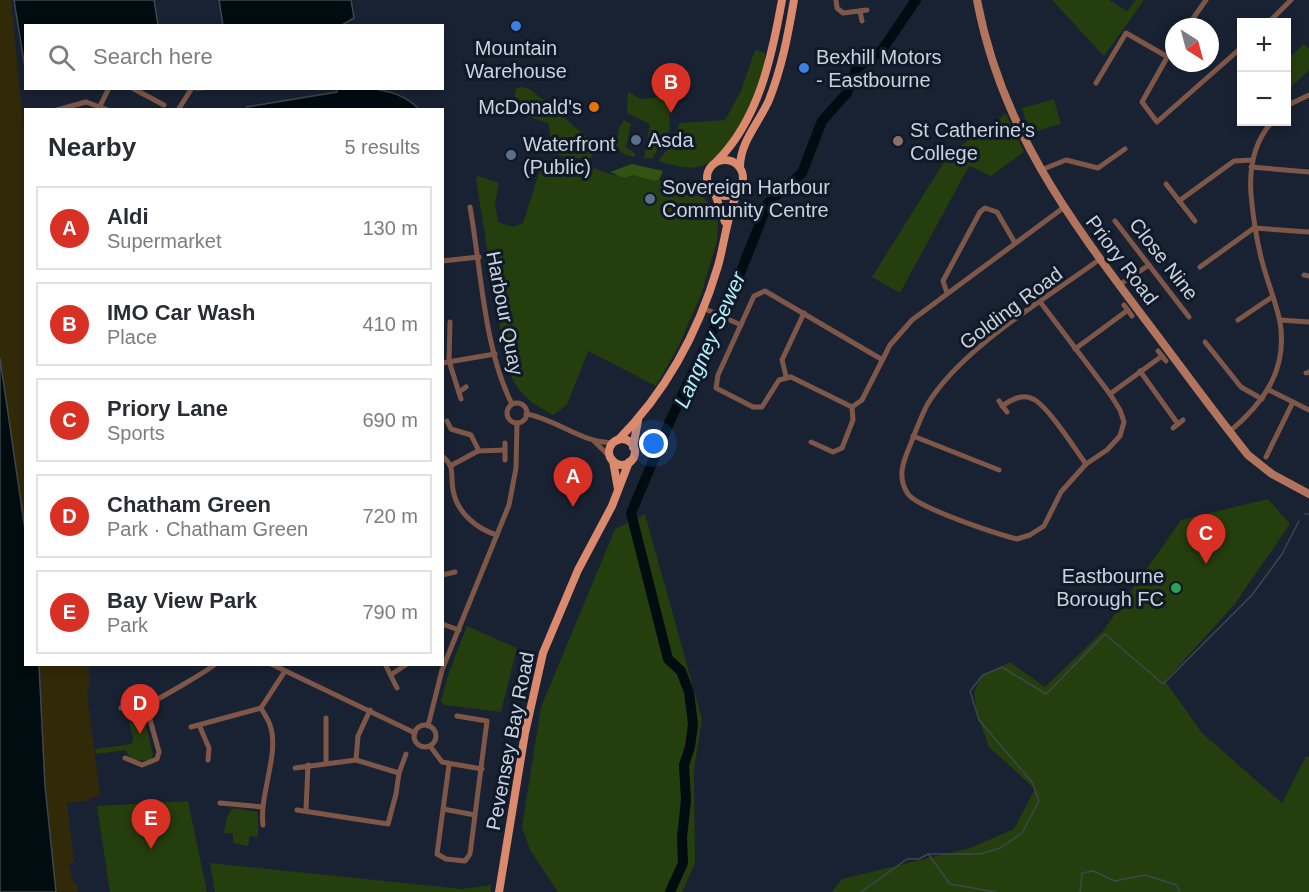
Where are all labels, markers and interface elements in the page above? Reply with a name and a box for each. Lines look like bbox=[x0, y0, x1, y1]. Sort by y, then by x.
north arrow bbox=[1165, 18, 1219, 72]
map controls bbox=[1237, 18, 1291, 126]
button: + bbox=[1237, 18, 1291, 72]
marker: Mountain Warehouse bbox=[509, 19, 523, 33]
search box bbox=[24, 24, 444, 90]
place label: Mountain Warehouse bbox=[465, 37, 567, 82]
icon: search bbox=[45, 41, 78, 74]
text: Search here bbox=[93, 44, 213, 69]
place label: Bexhill Motors - Eastbourne bbox=[816, 46, 942, 91]
marker: Bexhill Motors - Eastbourne bbox=[797, 61, 811, 75]
pin: B bbox=[652, 63, 690, 113]
button: − bbox=[1237, 72, 1291, 126]
place label: McDonald's bbox=[478, 96, 582, 118]
marker: McDonald's bbox=[587, 100, 601, 114]
place label: St Catherine's College bbox=[910, 119, 1035, 164]
place label: Asda bbox=[648, 129, 694, 151]
text: Nearby bbox=[48, 132, 136, 162]
place label: Waterfront (Public) bbox=[523, 133, 616, 178]
marker: Asda bbox=[629, 133, 643, 147]
marker: St Catherine's College bbox=[891, 134, 905, 148]
text: 5 results bbox=[344, 136, 420, 158]
marker: Waterfront (Public) bbox=[504, 148, 518, 162]
place label: Sovereign Harbour Community Centre bbox=[662, 176, 830, 221]
marker: Sovereign Harbour Community Centre bbox=[643, 192, 657, 206]
text: Aldi bbox=[107, 204, 149, 229]
street label: Priory Road bbox=[1081, 211, 1163, 309]
street label: Close Nine bbox=[1125, 214, 1203, 304]
text: A bbox=[62, 217, 77, 239]
text: 130 m bbox=[362, 217, 418, 239]
text: Supermarket bbox=[107, 230, 222, 252]
street label: Harbour Quay bbox=[482, 249, 528, 377]
street label: Golding Road bbox=[956, 262, 1066, 354]
water label: Langney Sewer bbox=[669, 268, 750, 411]
text: IMO Car Wash bbox=[107, 300, 255, 325]
text: B bbox=[62, 313, 77, 335]
text: 410 m bbox=[362, 313, 418, 335]
text: Place bbox=[107, 326, 157, 348]
text: Priory Lane bbox=[107, 396, 228, 421]
text: C bbox=[62, 409, 77, 431]
text: 690 m bbox=[362, 409, 418, 431]
text: Sports bbox=[107, 422, 165, 444]
your location bbox=[639, 429, 668, 458]
pin: A bbox=[554, 458, 592, 507]
text: Chatham Green bbox=[107, 492, 271, 517]
text: D bbox=[62, 505, 77, 527]
text: 720 m bbox=[362, 505, 418, 527]
pin: C bbox=[1186, 514, 1226, 564]
text: Park · Chatham Green bbox=[107, 518, 308, 540]
place label: Eastbourne Borough FC bbox=[1056, 565, 1164, 610]
marker: Eastbourne Borough FC bbox=[1169, 581, 1183, 595]
text: Bay View Park bbox=[107, 588, 257, 613]
text: E bbox=[63, 601, 76, 623]
text: 790 m bbox=[362, 601, 418, 623]
text: Park bbox=[107, 614, 148, 636]
street label: Pevensey Bay Road bbox=[482, 650, 538, 832]
pin: D bbox=[120, 684, 160, 734]
pin: E bbox=[132, 800, 170, 849]

